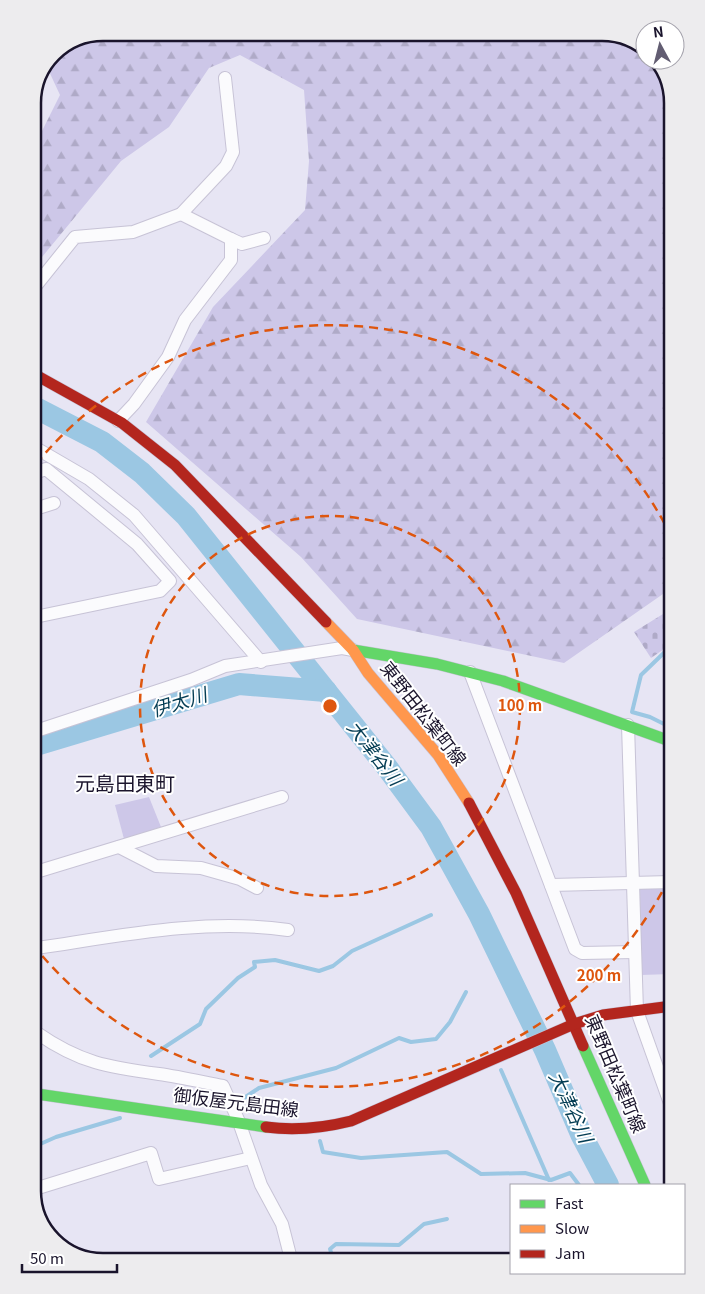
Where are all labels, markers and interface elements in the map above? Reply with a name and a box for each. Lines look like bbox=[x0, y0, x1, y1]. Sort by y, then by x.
north arrow bbox=[635, 20, 685, 70]
text: N bbox=[652, 21, 665, 42]
street label: 東野田松葉町線 bbox=[376, 655, 474, 770]
water label: 伊太川 bbox=[147, 679, 212, 722]
text: 100 m bbox=[498, 694, 542, 715]
centre of rings bbox=[321, 697, 339, 715]
water label: 大津谷川 bbox=[342, 714, 411, 792]
district label: 元島田東町 bbox=[75, 768, 175, 797]
text: 200 m bbox=[577, 964, 621, 985]
street label: 東野田松葉町線 bbox=[580, 1010, 653, 1136]
water label: 大津谷川 bbox=[544, 1066, 601, 1148]
street label: 御仮屋元島田線 bbox=[172, 1080, 300, 1122]
legend bbox=[510, 1184, 685, 1274]
text: Fast bbox=[555, 1192, 584, 1213]
text: Slow bbox=[555, 1217, 589, 1238]
scale bar bbox=[22, 1242, 118, 1274]
text: Jam bbox=[555, 1242, 585, 1263]
text: 50 m bbox=[30, 1247, 64, 1268]

